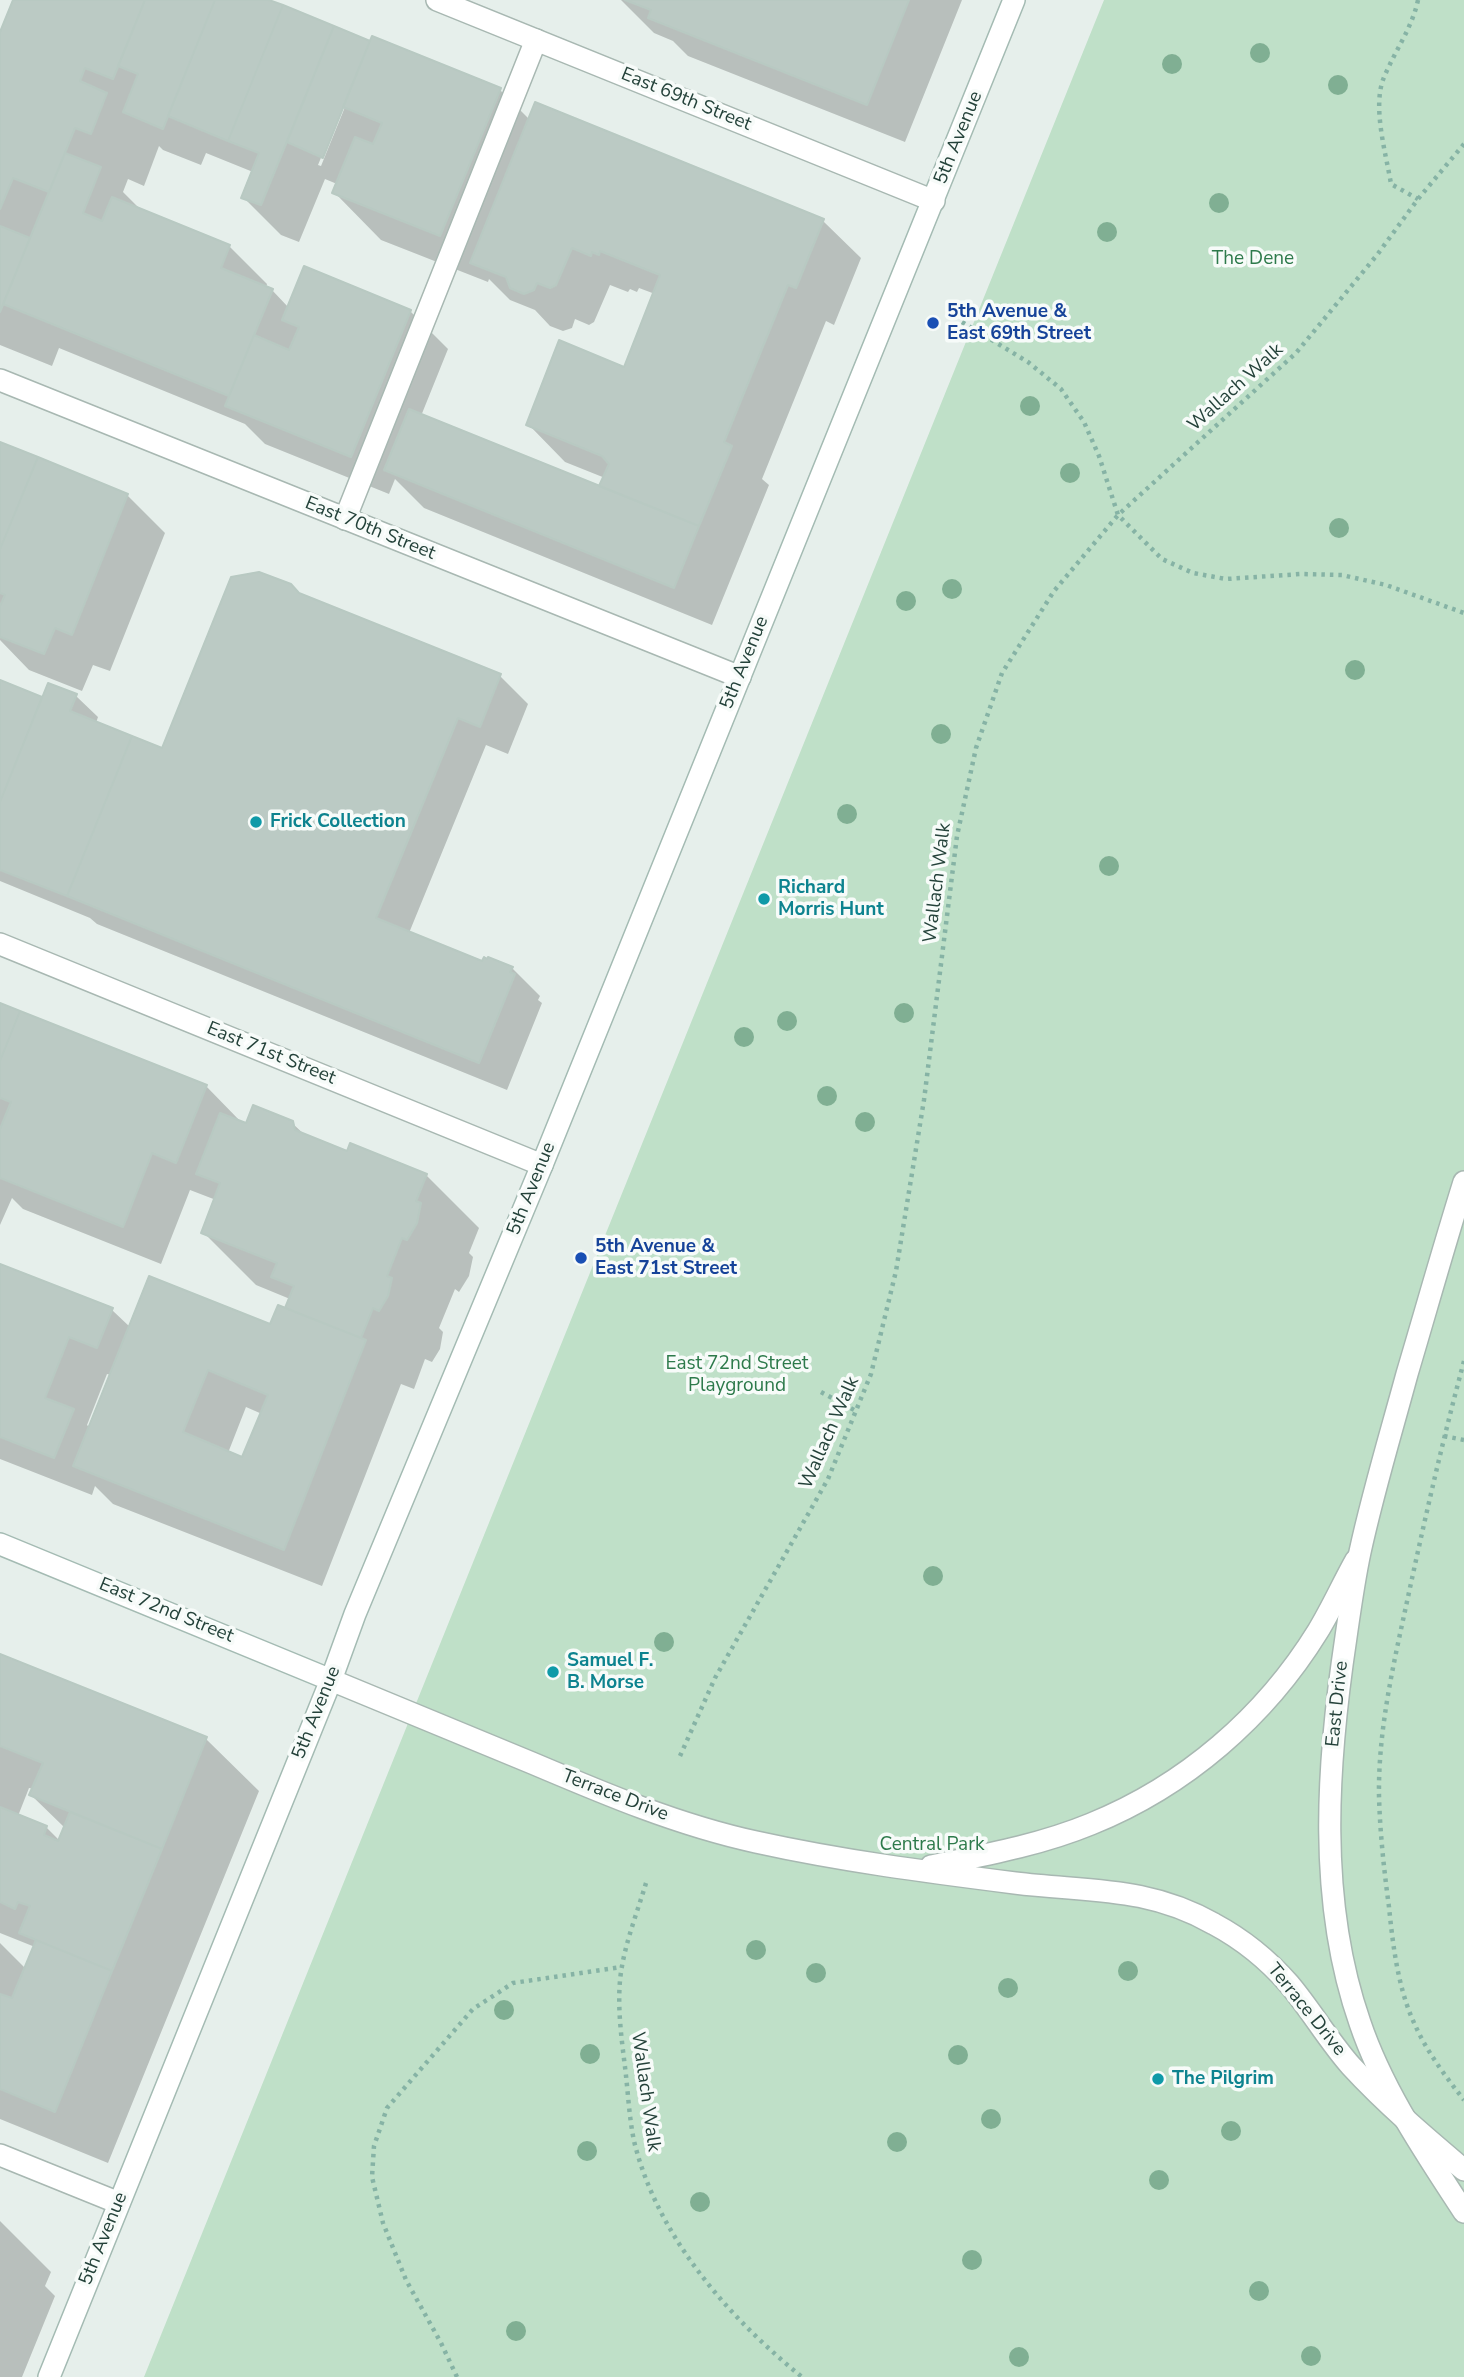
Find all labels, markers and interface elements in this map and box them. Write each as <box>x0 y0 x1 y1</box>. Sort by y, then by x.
street label: East 69th Street <box>618 63 754 137</box>
street label: 5th Avenue <box>930 88 988 188</box>
park label: The Dene <box>1212 248 1294 270</box>
place label: 5th Avenue & East 69th Street <box>947 301 1091 345</box>
marker: 5th Avenue & East 69th Street <box>925 315 941 331</box>
street label: Wallach Walk <box>1184 339 1288 437</box>
street label: East 70th Street <box>302 492 438 566</box>
street label: 5th Avenue <box>716 613 774 713</box>
place label: Frick Collection <box>270 811 406 833</box>
marker: Frick Collection <box>248 814 264 830</box>
street label: Wallach Walk <box>919 822 957 944</box>
place label: Richard Morris Hunt <box>778 877 884 921</box>
marker: Richard Morris Hunt <box>756 891 772 907</box>
street label: East 71st Street <box>203 1018 339 1090</box>
street label: 5th Avenue <box>503 1139 561 1239</box>
place label: 5th Avenue & East 71st Street <box>595 1236 737 1280</box>
marker: 5th Avenue & East 71st Street <box>573 1250 589 1266</box>
park label: East 72nd Street Playground <box>666 1353 808 1397</box>
street label: Wallach Walk <box>795 1373 865 1493</box>
street label: East 72nd Street <box>95 1574 237 1648</box>
place label: Samuel F. B. Morse <box>567 1650 653 1694</box>
street label: East Drive <box>1322 1660 1354 1748</box>
street label: 5th Avenue <box>288 1663 346 1763</box>
marker: Samuel F. B. Morse <box>545 1664 561 1680</box>
street label: Terrace Drive <box>558 1765 672 1827</box>
park label: Central Park <box>880 1834 984 1856</box>
street label: Terrace Drive <box>1262 1959 1350 2061</box>
street label: Wallach Walk <box>625 2031 665 2153</box>
place label: The Pilgrim <box>1172 2068 1274 2090</box>
marker: The Pilgrim <box>1150 2071 1166 2087</box>
street label: 5th Avenue <box>75 2189 133 2289</box>

